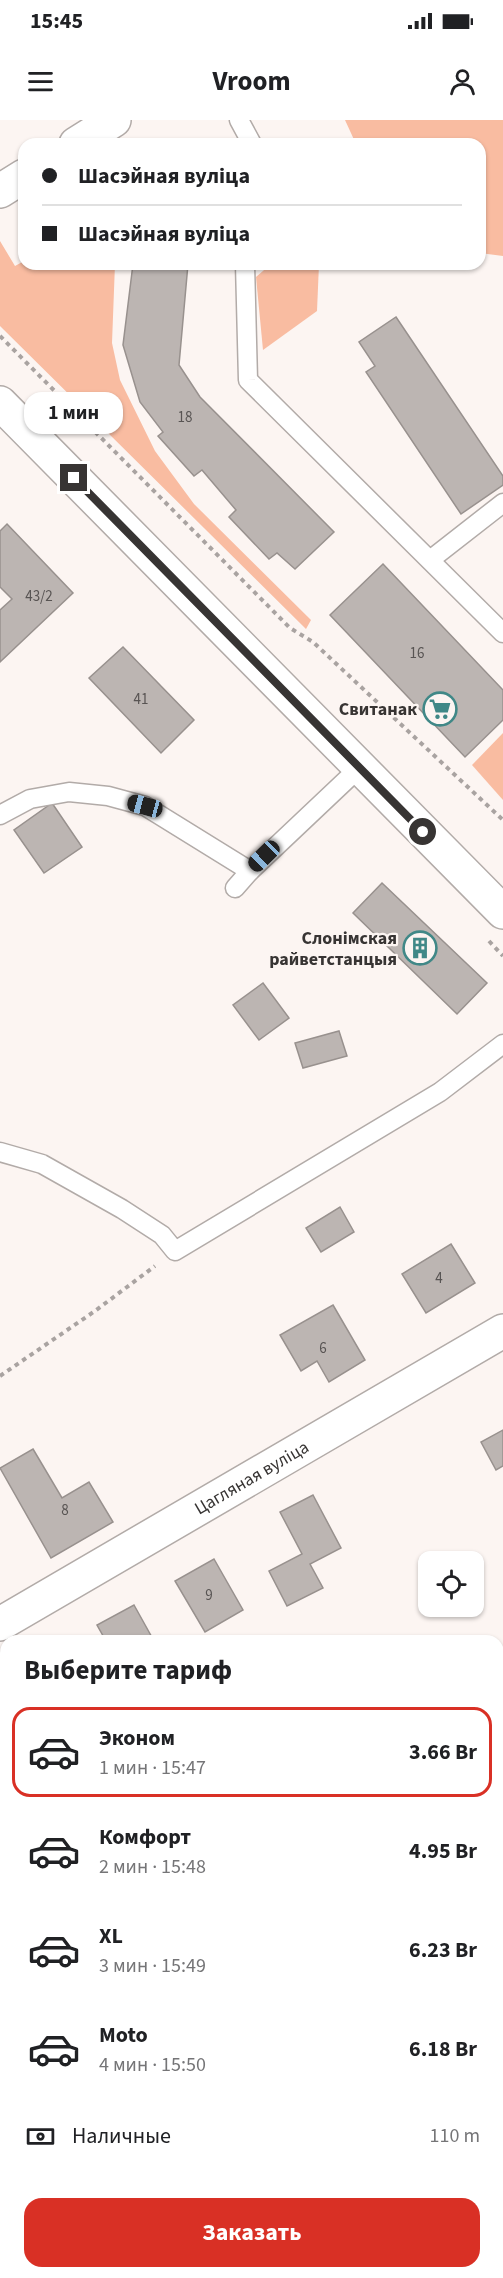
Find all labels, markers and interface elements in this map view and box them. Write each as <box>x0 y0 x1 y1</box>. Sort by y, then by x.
text: 15:45 <box>30 5 83 37</box>
text: Vroom <box>212 62 291 101</box>
icon: menu <box>24 65 57 98</box>
icon: person <box>446 65 479 98</box>
text: Шасэйная вуліца <box>78 160 250 192</box>
text: Шасэйная вуліца <box>78 218 250 250</box>
callout: 1 мин <box>25 391 124 433</box>
text: 1 мин <box>48 399 99 427</box>
house number: 18 <box>178 407 192 428</box>
route end <box>60 464 87 491</box>
house number: 43/2 <box>25 586 53 607</box>
house number: 16 <box>410 643 424 664</box>
house number: 41 <box>134 689 148 710</box>
supermarket icon: Свитанак <box>422 691 458 727</box>
place label: Свитанак <box>339 697 417 722</box>
car <box>125 793 165 819</box>
route start <box>409 818 436 845</box>
car <box>245 837 283 875</box>
place label: Слонімская райветстанцыя <box>269 926 397 972</box>
building icon: Слонімская райветстанцыя <box>402 930 438 966</box>
house number: 4 <box>435 1268 443 1289</box>
house number: 6 <box>319 1338 327 1359</box>
street label: Цагляная вуліца <box>190 1434 313 1521</box>
house number: 8 <box>61 1500 69 1521</box>
map controls <box>418 1551 484 1617</box>
button: locate <box>418 1551 484 1617</box>
house number: 9 <box>205 1585 213 1606</box>
text: Выберите тариф <box>24 1651 232 1690</box>
text: Эконом <box>99 1722 175 1754</box>
icon: car <box>27 1725 81 1779</box>
text: 3.66 Br <box>409 1736 477 1768</box>
text: 1 мин · 15:47 <box>99 1754 206 1782</box>
text: Комфорт <box>99 1821 191 1853</box>
icon: car <box>27 1824 81 1878</box>
text: 4.95 Br <box>409 1835 477 1867</box>
text: 2 мин · 15:48 <box>99 1853 206 1881</box>
text: XL <box>99 1920 123 1952</box>
icon: car <box>27 1923 81 1977</box>
text: 6.23 Br <box>409 1934 477 1966</box>
text: 3 мин · 15:49 <box>99 1952 206 1980</box>
text: Moto <box>99 2019 148 2051</box>
icon: car <box>27 2022 81 2076</box>
text: 6.18 Br <box>409 2033 477 2065</box>
text: 4 мин · 15:50 <box>99 2051 206 2079</box>
icon: cash <box>24 2120 57 2153</box>
text: Наличные <box>72 2120 171 2152</box>
text: 110 m <box>430 2122 480 2150</box>
button: Заказать <box>24 2198 480 2267</box>

